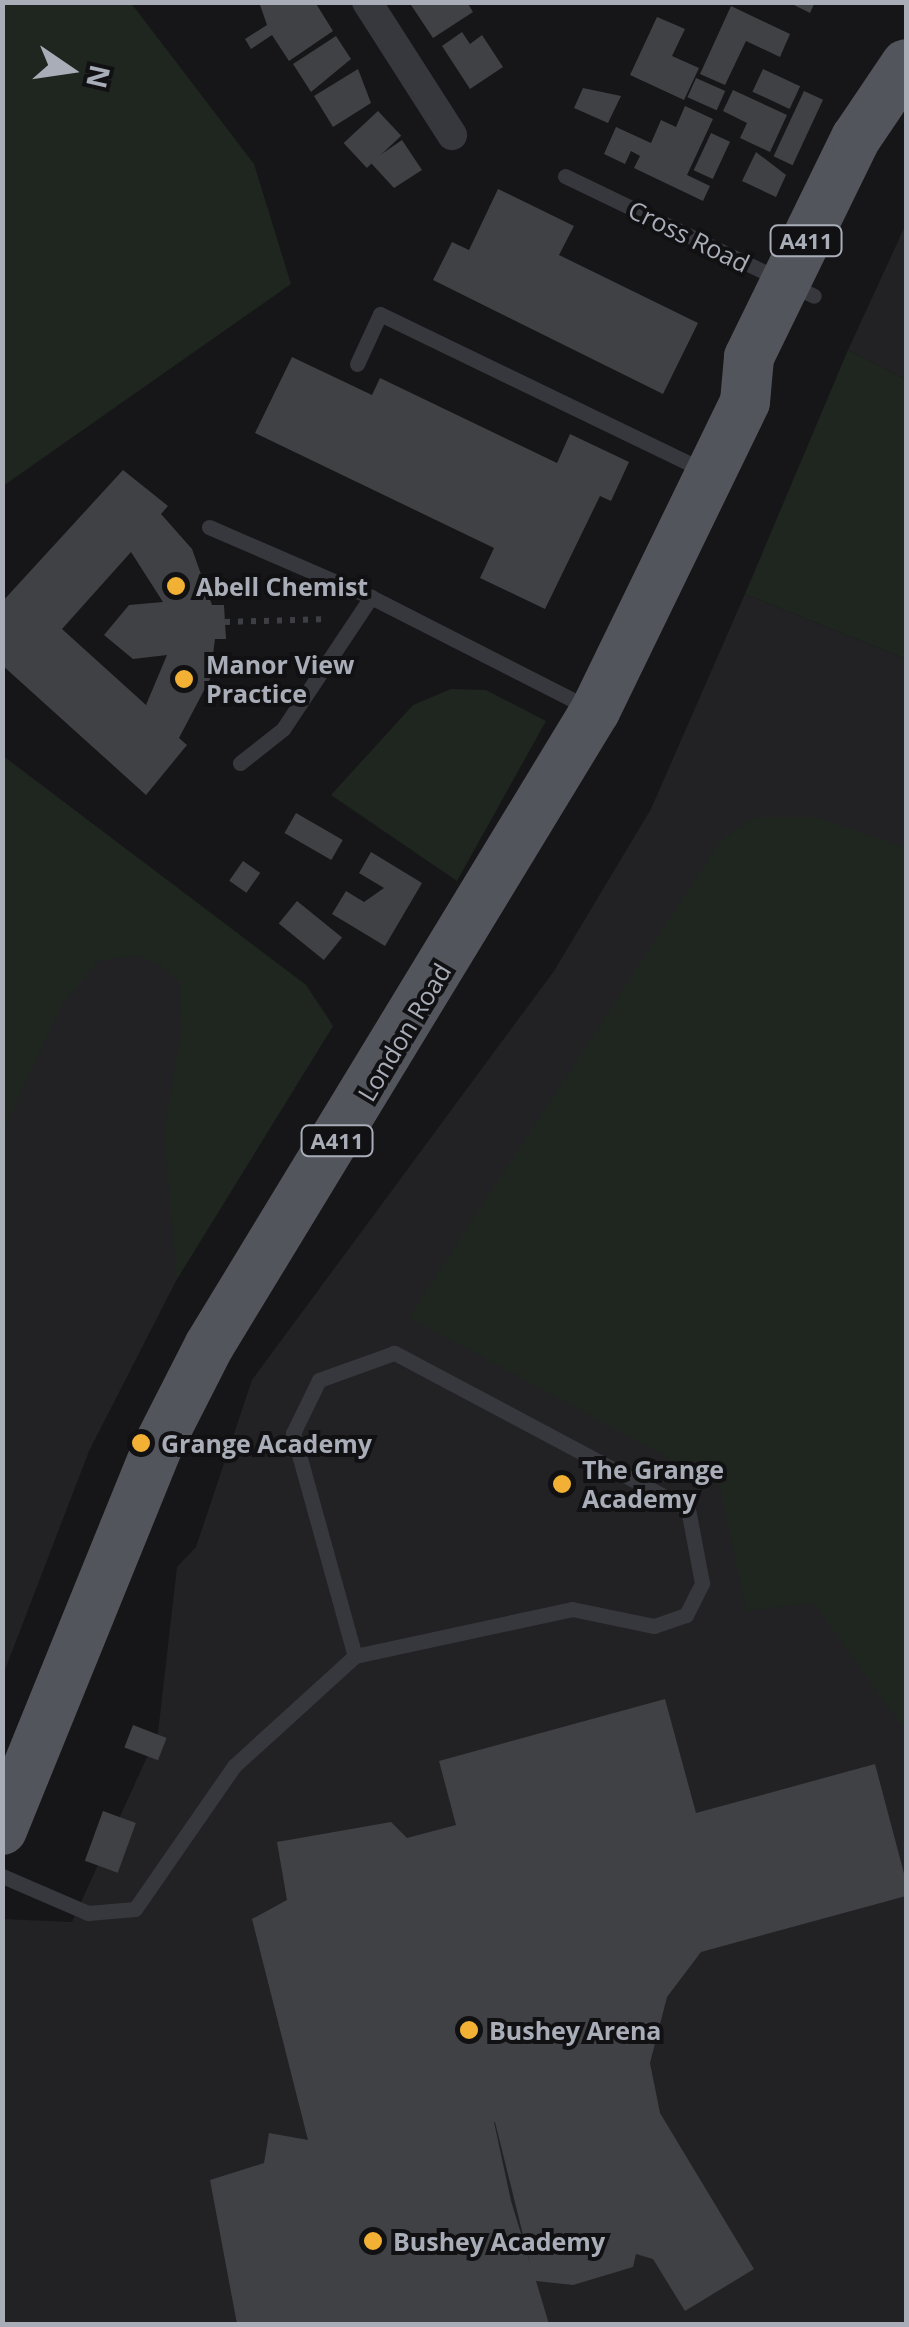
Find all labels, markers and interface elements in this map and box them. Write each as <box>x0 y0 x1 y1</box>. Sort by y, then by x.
north arrow <box>20 20 120 120</box>
text: N <box>78 61 120 92</box>
street label: Cross Road <box>624 194 754 278</box>
road number: A411 <box>768 224 844 258</box>
place label: Abell Chemist <box>196 571 368 601</box>
marker: Abell Chemist <box>165 575 187 597</box>
place label: Manor View Practice <box>206 650 354 709</box>
marker: Manor View Practice <box>171 666 197 692</box>
street label: London Road <box>351 958 457 1106</box>
road number: A411 <box>300 1124 374 1158</box>
place label: Grange Academy <box>161 1428 372 1458</box>
marker: Grange Academy <box>130 1432 152 1454</box>
place label: The Grange Academy <box>582 1455 724 1514</box>
marker: The Grange Academy <box>551 1473 573 1495</box>
place label: Bushey Arena <box>489 2015 661 2045</box>
marker: Bushey Arena <box>458 2019 480 2041</box>
place label: Bushey Academy <box>393 2226 605 2256</box>
marker: Bushey Academy <box>362 2230 384 2252</box>

